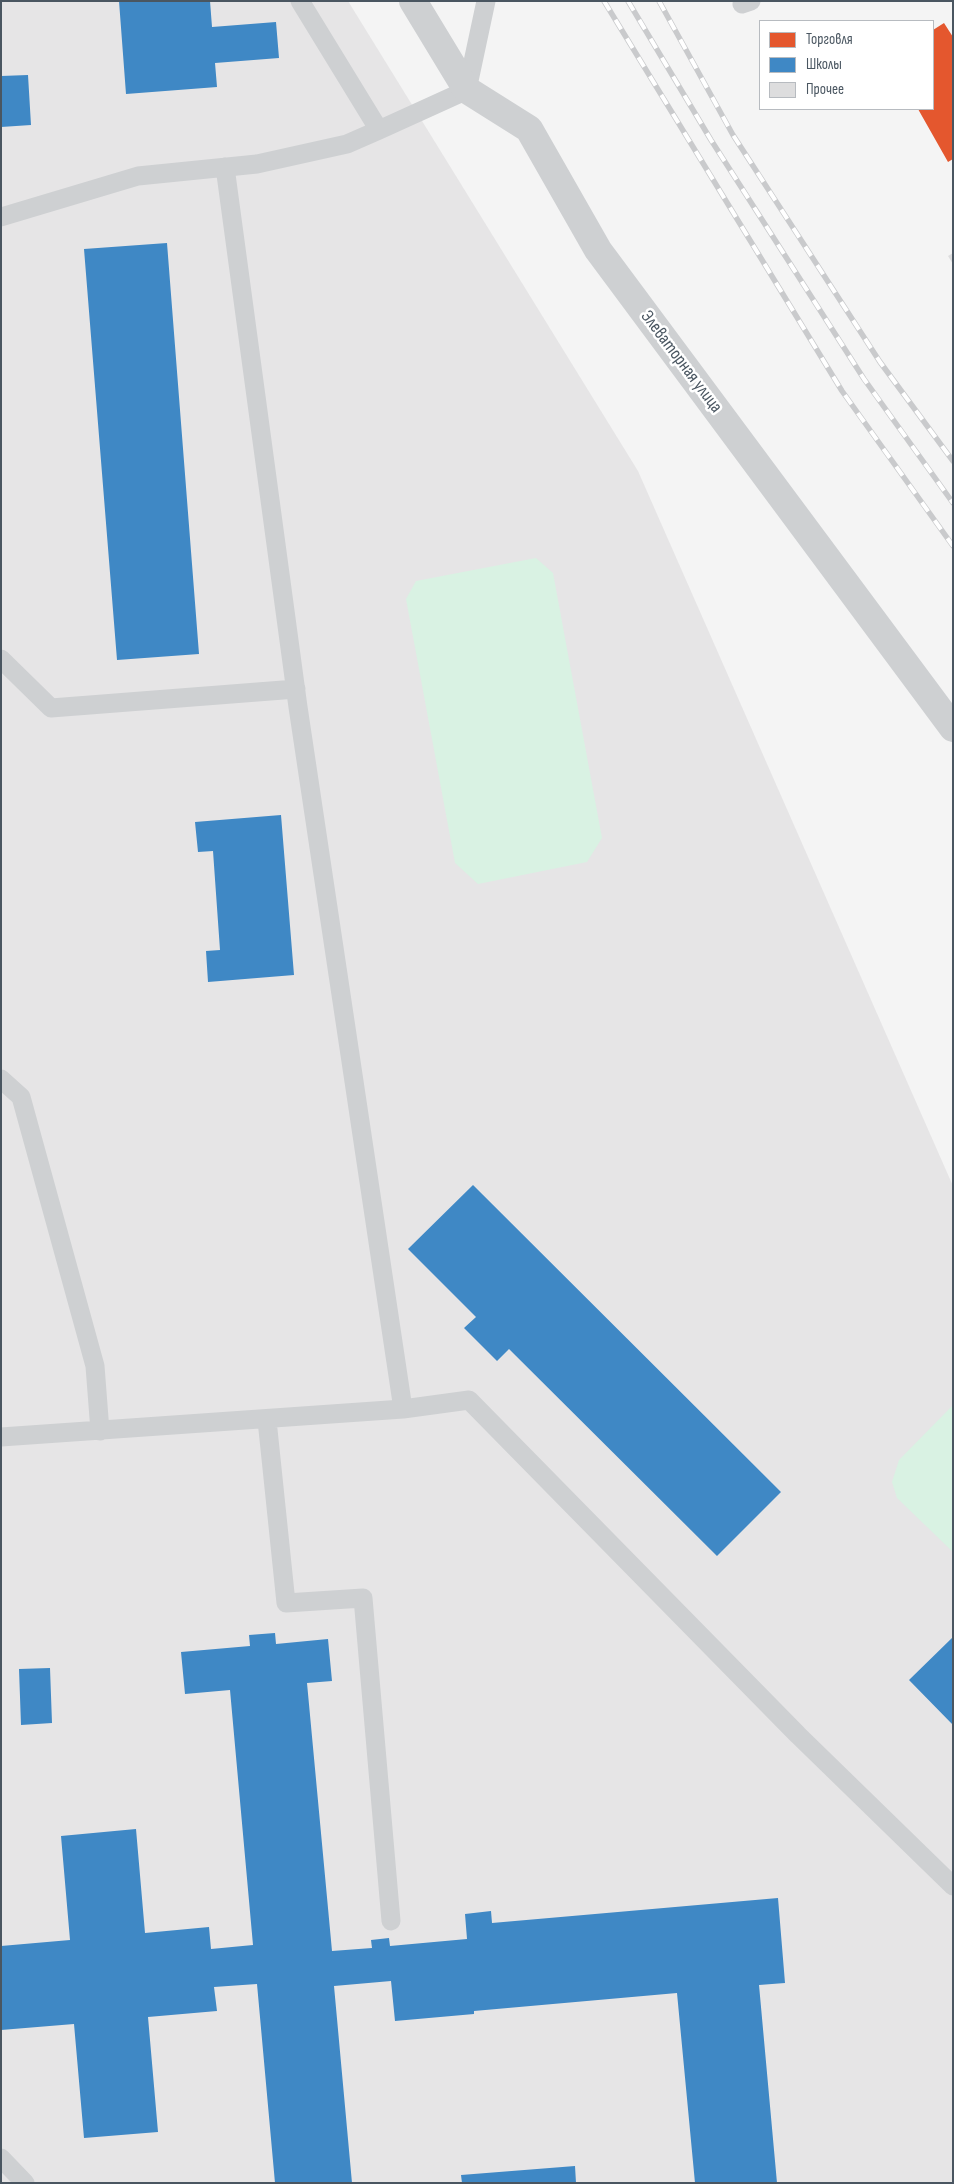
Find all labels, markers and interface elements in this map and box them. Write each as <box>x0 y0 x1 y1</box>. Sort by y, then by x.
legend <box>759 20 934 110</box>
text: Торговля <box>806 30 853 49</box>
text: Школы <box>806 55 842 74</box>
text: Прочее <box>806 80 844 99</box>
street label: Элеваторная улица <box>636 307 726 417</box>

